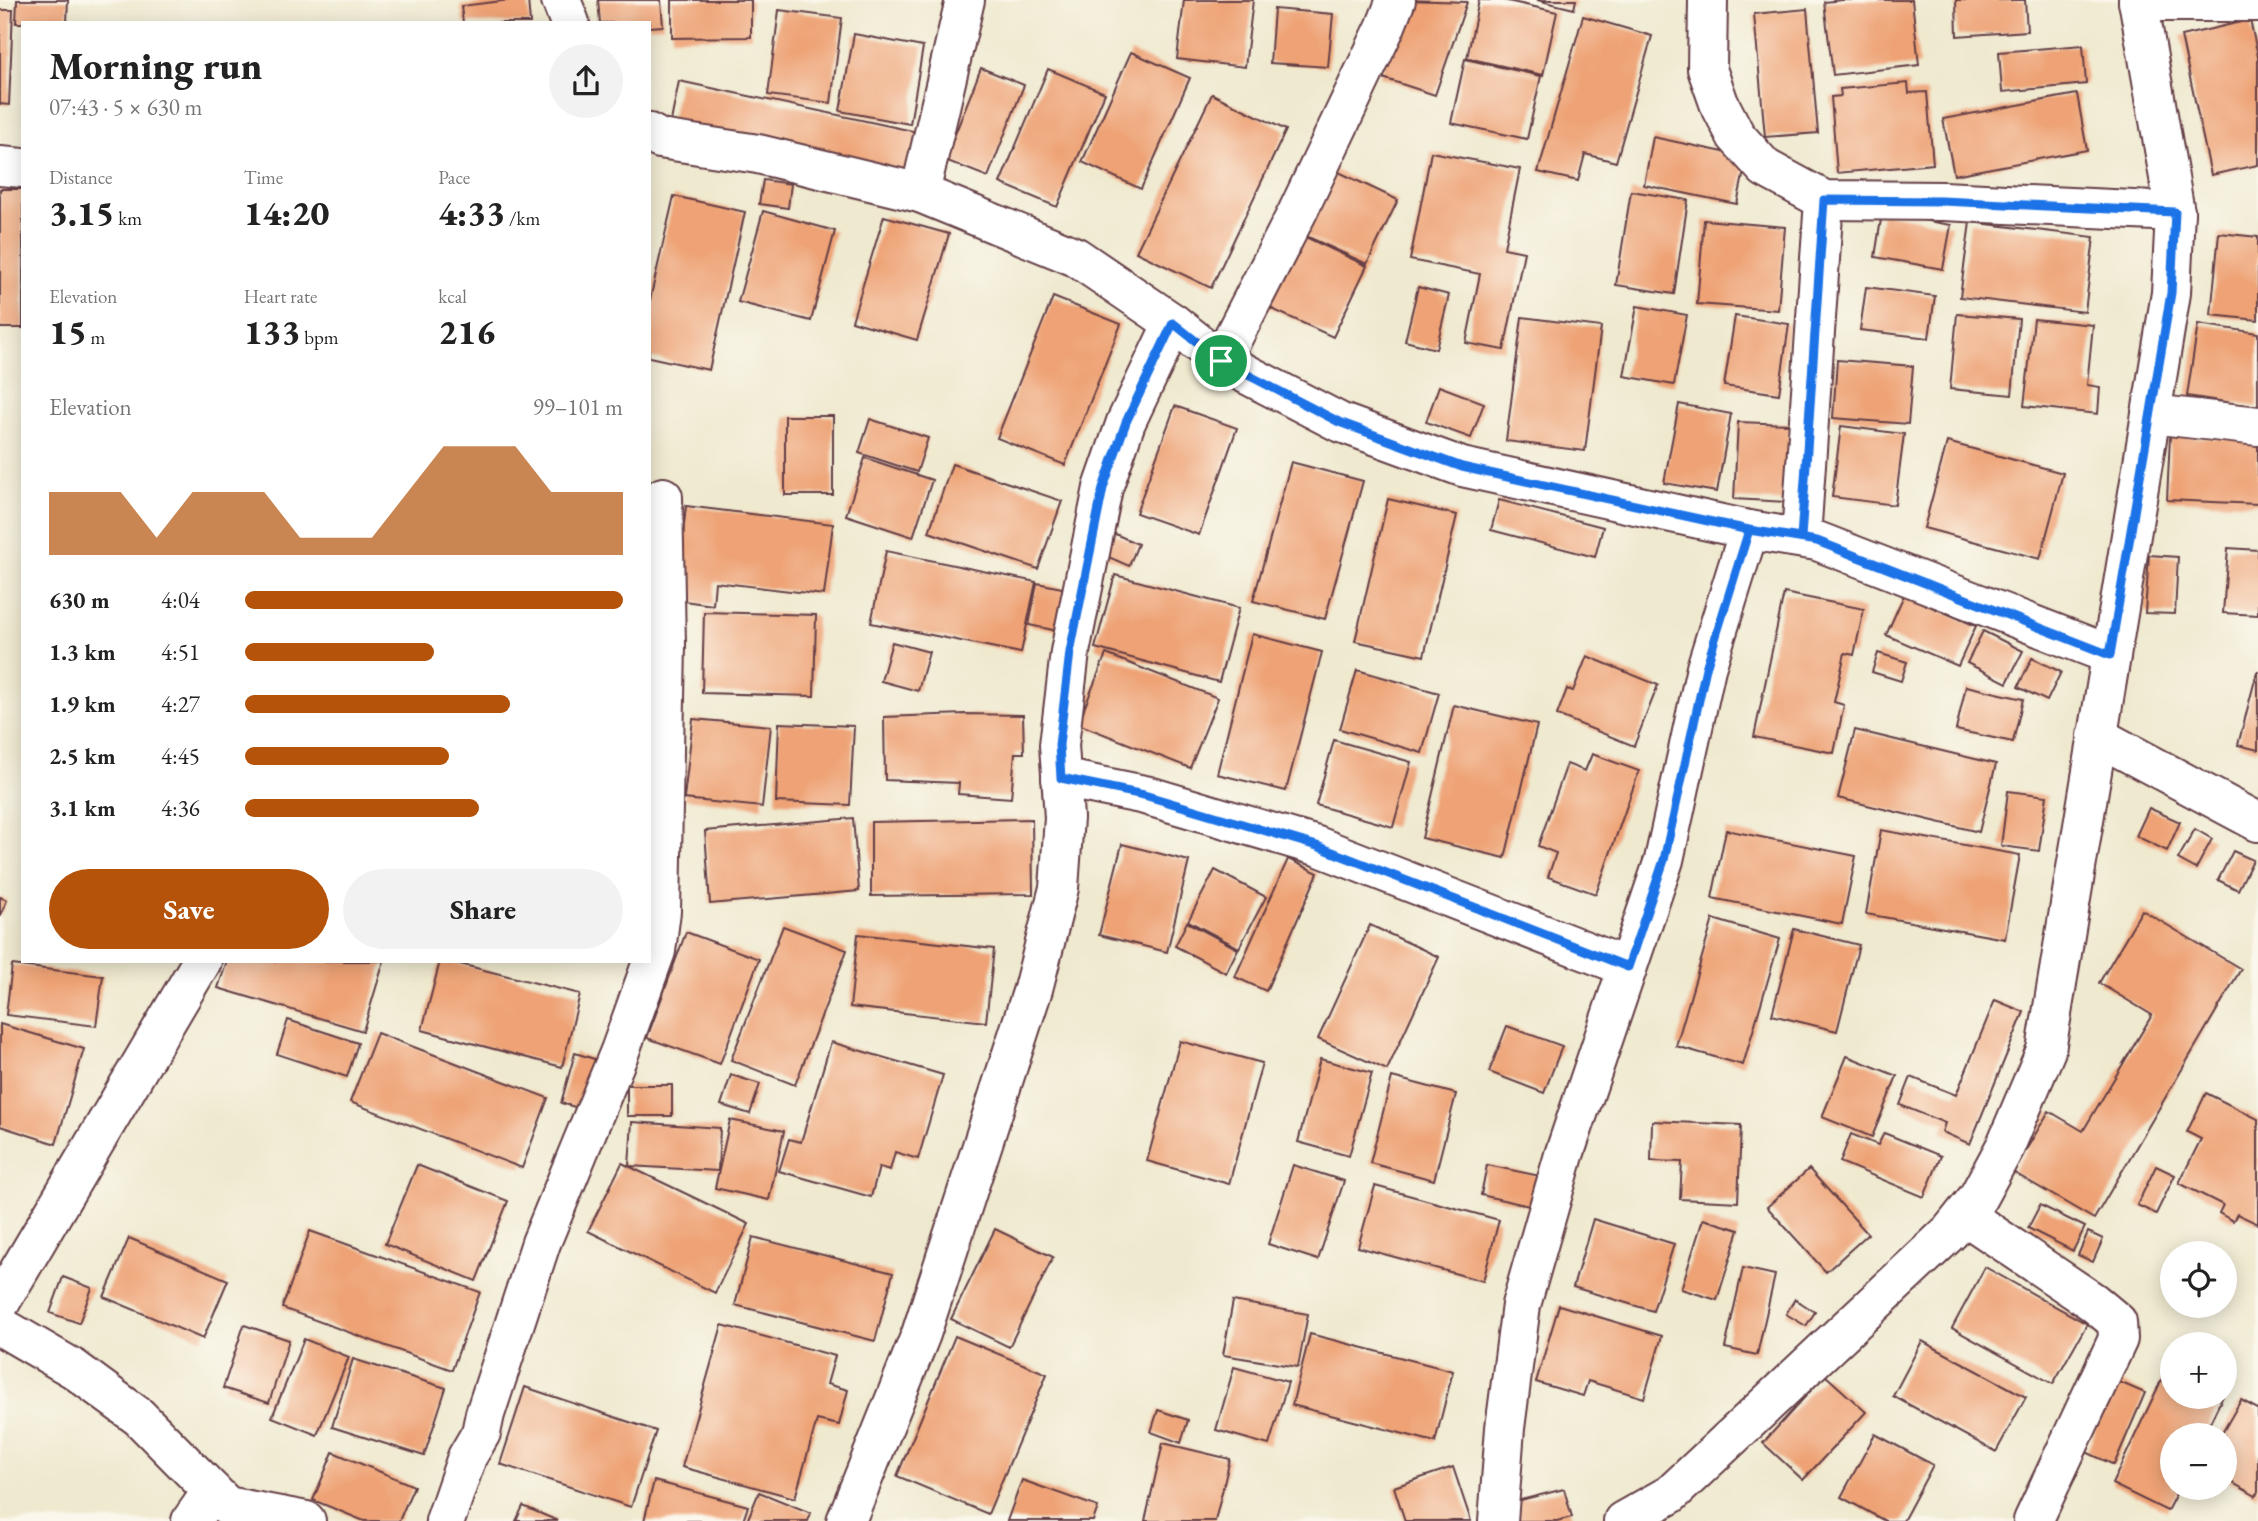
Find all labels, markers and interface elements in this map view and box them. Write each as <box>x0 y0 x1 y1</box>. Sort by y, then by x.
text: Morning run <box>49 41 262 90</box>
button: share <box>549 44 623 118</box>
text: 07:43 · 5 × 630 m <box>49 92 202 122</box>
text: Distance <box>49 165 112 190</box>
text: Time <box>244 165 283 190</box>
text: Pace <box>438 165 470 190</box>
text: 3.15 <box>49 190 115 235</box>
text: 14:20 <box>244 190 329 235</box>
text: 4:33 <box>438 190 505 235</box>
text: km <box>115 206 142 231</box>
text: /km <box>505 206 540 231</box>
text: Elevation <box>49 284 117 309</box>
text: Heart rate <box>244 284 317 309</box>
text: kcal <box>438 284 467 309</box>
text: 15 <box>49 309 87 354</box>
text: 133 <box>244 309 300 354</box>
text: 216 <box>438 309 495 354</box>
text: m <box>87 325 105 350</box>
text: bpm <box>300 325 339 350</box>
pin <box>1191 331 1251 391</box>
icon: arrive <box>1202 342 1240 380</box>
text: Elevation <box>49 392 132 422</box>
text: 99–101 m <box>533 392 623 422</box>
text: 630 m <box>49 585 110 615</box>
text: 4:04 <box>161 585 200 615</box>
text: 1.3 km <box>49 637 116 667</box>
text: 4:51 <box>161 637 200 667</box>
text: 1.9 km <box>49 689 116 719</box>
text: 4:27 <box>161 689 200 719</box>
text: 2.5 km <box>49 741 116 771</box>
text: 4:45 <box>161 741 200 771</box>
text: 3.1 km <box>49 793 116 823</box>
text: 4:36 <box>161 793 200 823</box>
button: Save <box>49 869 329 949</box>
button: Share <box>343 869 623 949</box>
map controls <box>2160 1241 2237 1500</box>
button: locate <box>2160 1241 2237 1318</box>
button: + <box>2160 1332 2237 1409</box>
button: − <box>2160 1423 2237 1500</box>

